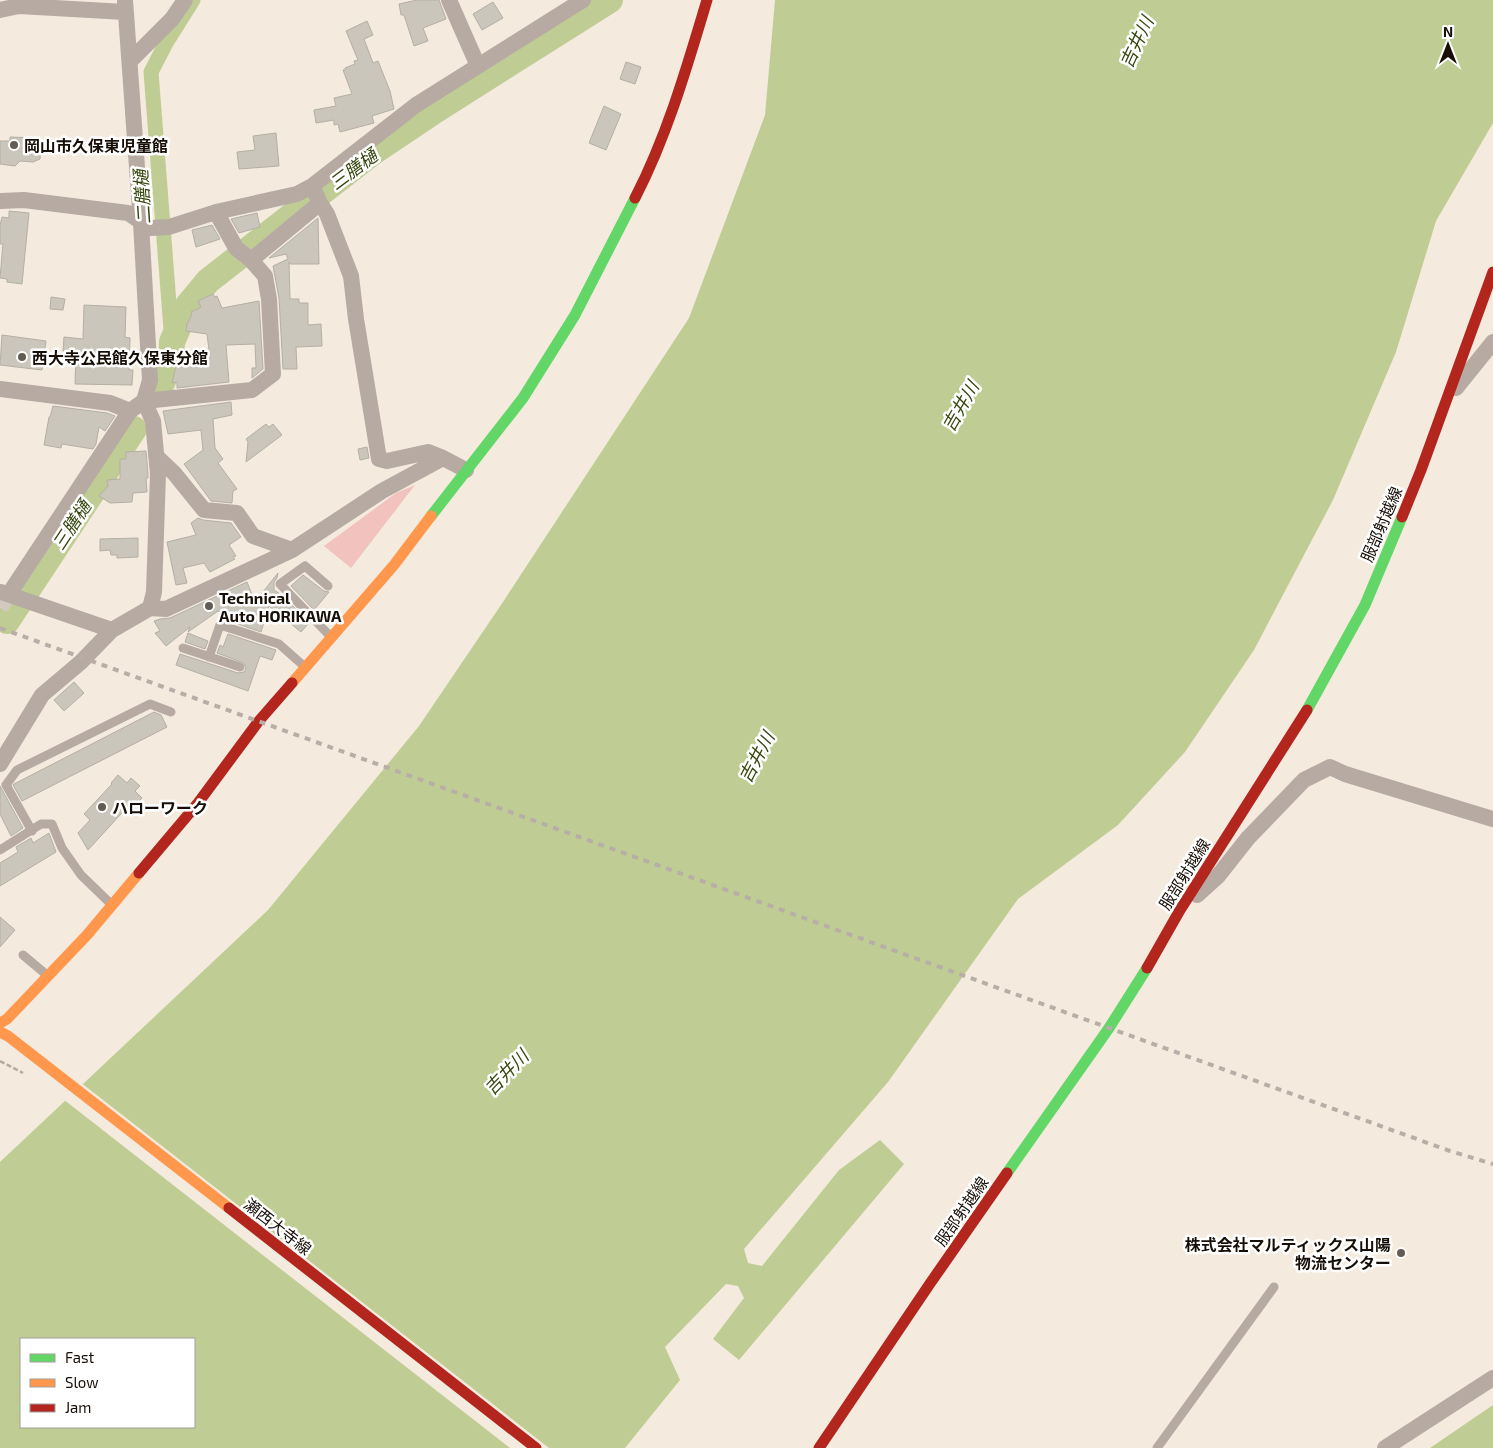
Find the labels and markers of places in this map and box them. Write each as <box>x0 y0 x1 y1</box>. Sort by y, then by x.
place label: 岡山市久保東児童館 <box>24 136 168 155</box>
marker: 岡山市久保東児童館 <box>8 139 20 151</box>
place label: 西大寺公民館久保東分館 <box>32 348 208 367</box>
marker: 西大寺公民館久保東分館 <box>16 351 28 363</box>
place label: Technical Auto HORIKAWA <box>219 588 342 625</box>
marker: Technical Auto HORIKAWA <box>203 600 215 612</box>
place label: ハローワーク <box>112 798 208 817</box>
marker: ハローワーク <box>96 801 108 813</box>
place label: 株式会社マルティックス山陽 物流センター <box>1184 1235 1391 1272</box>
marker: 株式会社マルティックス山陽 物流センター <box>1395 1247 1407 1259</box>

